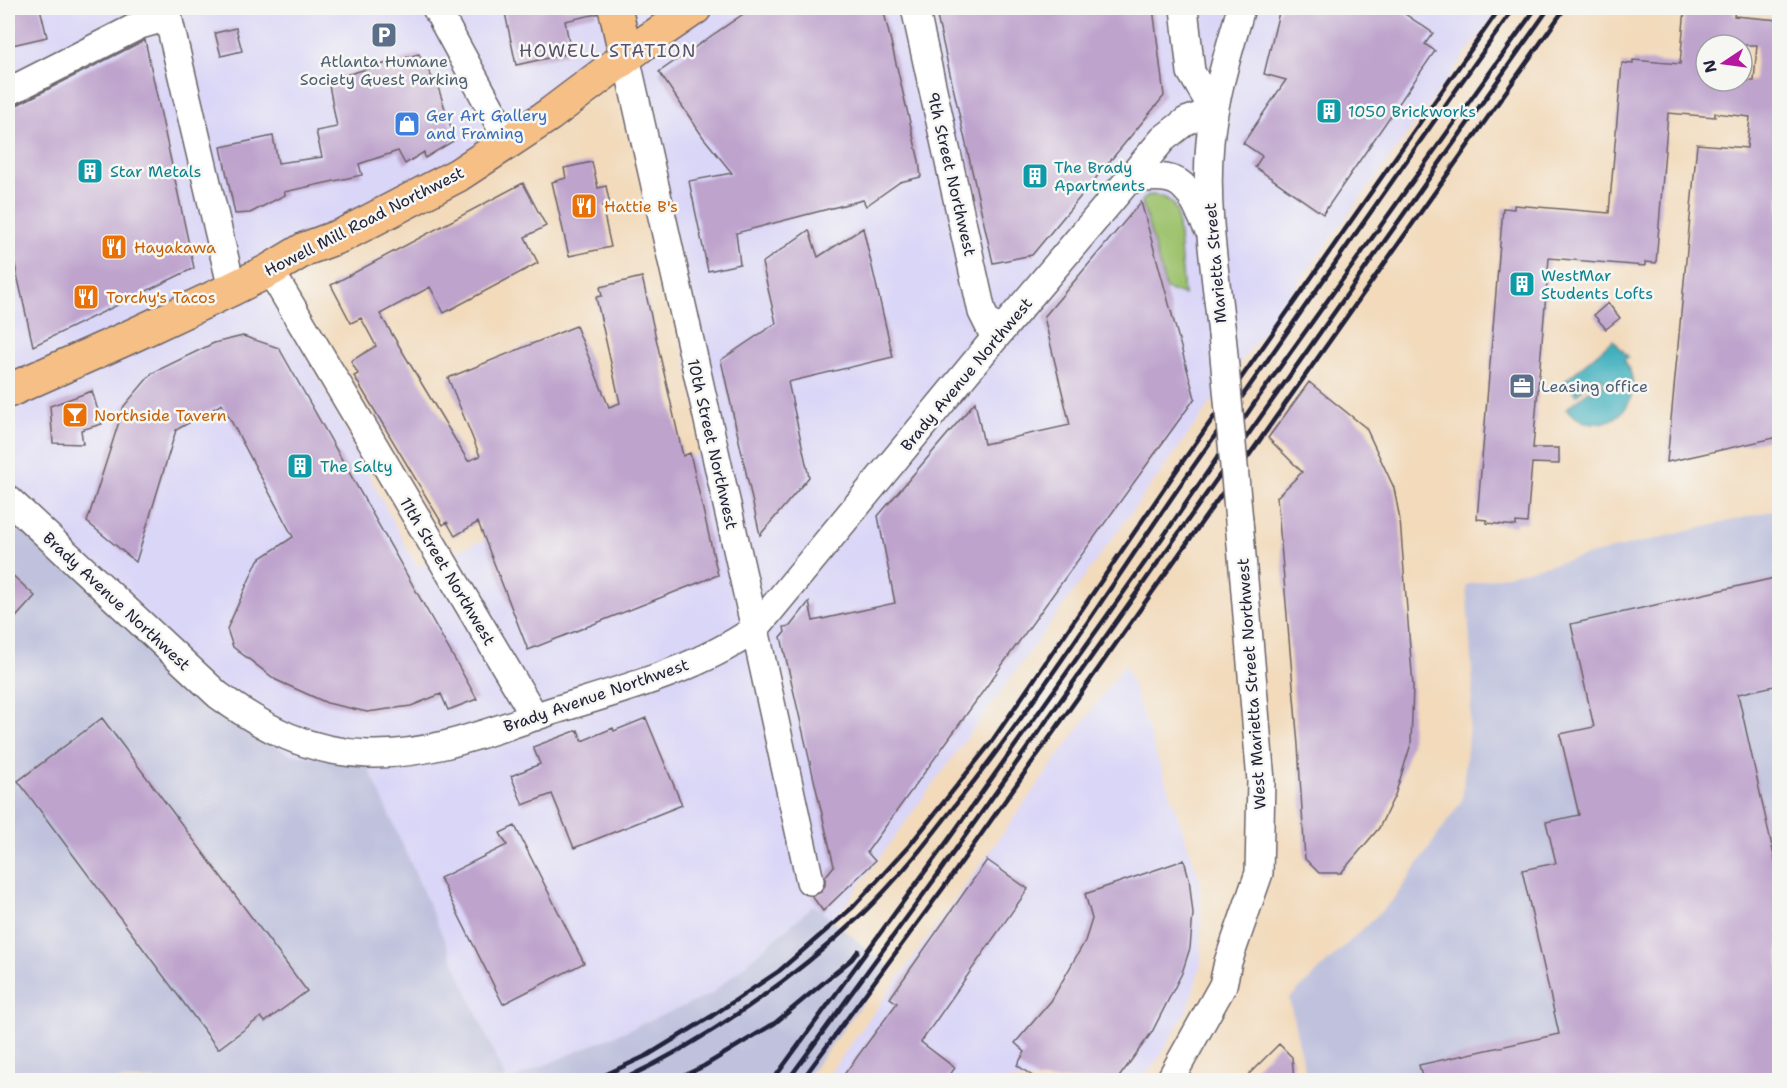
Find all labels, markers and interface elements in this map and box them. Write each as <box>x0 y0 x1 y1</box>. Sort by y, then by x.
parking icon: Atlanta Humane Society Guest Parking <box>369 20 399 50</box>
north arrow <box>1694 33 1754 93</box>
district label: HOWELL STATION <box>519 39 697 63</box>
place label: Atlanta Humane Society Guest Parking <box>300 51 468 90</box>
text: N <box>1698 58 1722 75</box>
street label: 9th Street Northwest <box>922 90 981 258</box>
building icon: 1050 Brickworks <box>1314 96 1344 126</box>
place label: 1050 Brickworks <box>1348 101 1476 122</box>
place label: Ger Art Gallery and Framing <box>426 105 547 144</box>
shop icon: Ger Art Gallery and Framing <box>392 109 422 139</box>
building icon: Star Metals <box>75 156 105 186</box>
place label: The Brady Apartments <box>1054 157 1145 196</box>
place label: Star Metals <box>110 161 202 182</box>
building icon: The Brady Apartments <box>1020 161 1050 191</box>
street label: Howell Mill Road Northwest <box>261 162 468 281</box>
restaurant icon: Hattie B's <box>569 191 599 221</box>
place label: Hattie B's <box>604 196 678 217</box>
street label: Marietta Street <box>1200 202 1231 324</box>
restaurant icon: Hayakawa <box>99 232 129 262</box>
place label: Hayakawa <box>134 237 216 258</box>
place label: WestMar Students Lofts <box>1541 265 1653 304</box>
building icon: WestMar Students Lofts <box>1507 269 1537 299</box>
restaurant icon: Torchy's Tacos <box>71 282 101 312</box>
place label: Torchy's Tacos <box>106 287 216 308</box>
street label: Brady Avenue Northwest <box>896 293 1037 455</box>
street label: 10th Street Northwest <box>683 357 742 531</box>
office icon: Leasing office <box>1507 371 1537 401</box>
place label: Leasing office <box>1541 376 1648 397</box>
bar icon: Northside Tavern <box>60 400 90 430</box>
place label: Northside Tavern <box>94 405 227 426</box>
building icon: The Salty <box>285 451 315 481</box>
place label: The Salty <box>320 456 393 477</box>
street label: 11th Street Northwest <box>395 493 500 649</box>
street label: Brady Avenue Northwest <box>38 527 195 675</box>
street label: West Marietta Street Northwest <box>1232 557 1271 810</box>
street label: Brady Avenue Northwest <box>501 654 691 737</box>

